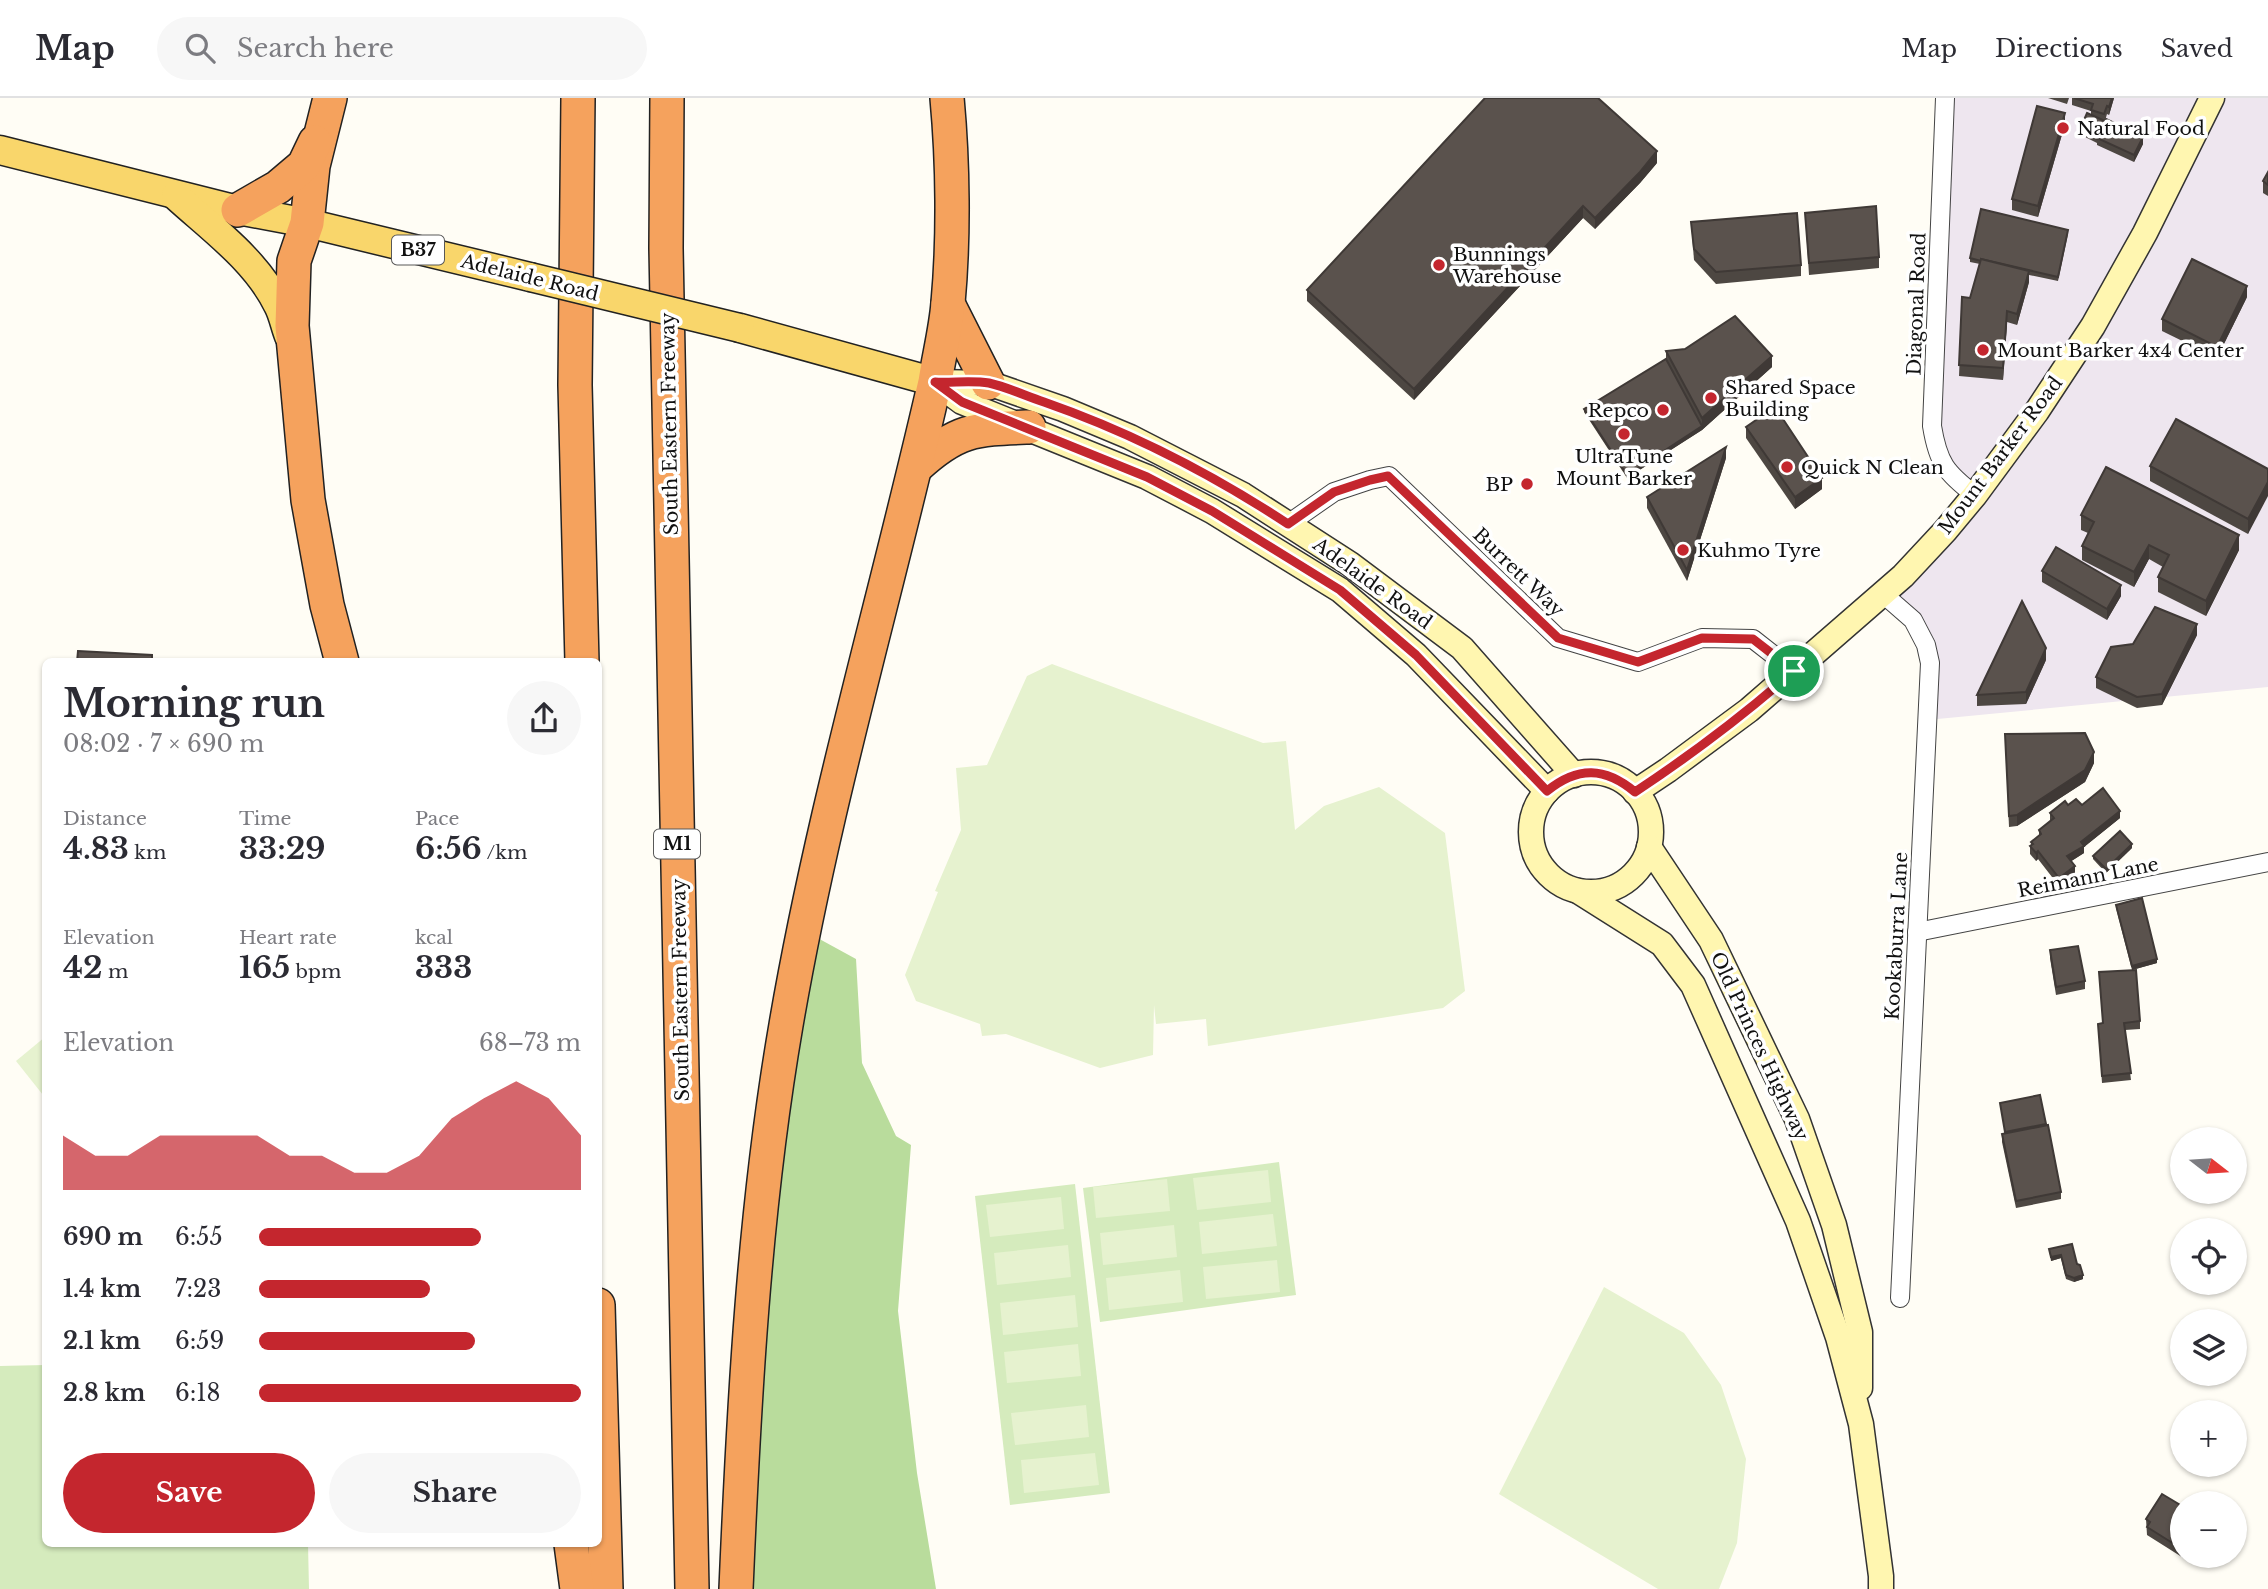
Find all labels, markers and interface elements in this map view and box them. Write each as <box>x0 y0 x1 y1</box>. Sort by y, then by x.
search box <box>157 17 647 80</box>
text: Map <box>35 28 115 69</box>
icon: search <box>181 29 219 67</box>
text: Search here <box>237 32 394 64</box>
text: Map <box>1901 34 1957 63</box>
text: Directions <box>1995 34 2123 63</box>
text: Saved <box>2161 34 2233 63</box>
place label: Natural Food <box>2077 117 2205 140</box>
marker: Natural Food <box>2055 120 2071 136</box>
street label: Diagonal Road <box>1903 232 1930 376</box>
road number: B37 <box>392 236 444 265</box>
place label: Bunnings Warehouse <box>1452 243 1562 288</box>
street label: Adelaide Road <box>458 249 601 306</box>
marker: Bunnings Warehouse <box>1431 257 1447 273</box>
street label: South Eastern Freeway <box>656 312 683 536</box>
place label: Mount Barker 4x4 Center <box>1997 339 2244 362</box>
marker: Mount Barker 4x4 Center <box>1975 342 1991 358</box>
street label: Mount Barker Road <box>1934 372 2067 539</box>
place label: Shared Space Building <box>1725 376 1856 421</box>
marker: Shared Space Building <box>1703 390 1719 406</box>
place label: Repco <box>1588 399 1649 422</box>
marker: Repco <box>1655 402 1671 418</box>
marker: UltraTune Mount Barker <box>1616 426 1632 442</box>
place label: UltraTune Mount Barker <box>1556 445 1692 490</box>
place label: Quick N Clean <box>1801 456 1944 479</box>
marker: Quick N Clean <box>1779 459 1795 475</box>
place label: BP <box>1485 473 1513 496</box>
marker: BP <box>1519 476 1535 492</box>
street label: Burrett Way <box>1468 523 1569 622</box>
street label: Adelaide Road <box>1308 532 1437 634</box>
place label: Kuhmo Tyre <box>1697 539 1821 562</box>
marker: Kuhmo Tyre <box>1675 542 1691 558</box>
pin <box>1764 641 1824 701</box>
icon: arrive <box>1775 652 1813 690</box>
text: Morning run <box>63 680 325 727</box>
button: share <box>507 681 581 755</box>
text: 08:02 · 7 × 690 m <box>63 730 264 758</box>
text: Distance <box>63 807 147 830</box>
text: Time <box>239 807 291 830</box>
text: Pace <box>415 807 459 830</box>
text: 4.83 <box>63 830 129 867</box>
text: 33:29 <box>239 830 326 867</box>
text: 6:56 <box>415 830 482 867</box>
road number: M1 <box>654 830 700 858</box>
text: km <box>129 841 166 864</box>
text: /km <box>482 841 527 864</box>
street label: Kookaburra Lane <box>1881 851 1912 1021</box>
street label: Reimann Lane <box>2016 853 2161 902</box>
street label: South Eastern Freeway <box>667 878 694 1102</box>
text: Elevation <box>63 926 155 949</box>
text: Heart rate <box>239 926 337 949</box>
text: kcal <box>415 926 453 949</box>
street label: Old Princes Highway <box>1706 948 1813 1144</box>
text: 42 <box>63 949 102 986</box>
text: 165 <box>239 949 290 986</box>
text: 333 <box>415 949 472 986</box>
text: m <box>102 960 128 983</box>
text: bpm <box>290 960 341 983</box>
text: Elevation <box>63 1029 174 1057</box>
text: 68–73 m <box>479 1029 581 1057</box>
north arrow <box>2170 1127 2247 1204</box>
map controls <box>2170 1127 2247 1568</box>
button: locate <box>2170 1218 2247 1295</box>
text: 690 m <box>63 1223 143 1251</box>
text: 6:55 <box>175 1223 222 1251</box>
text: 1.4 km <box>63 1275 141 1303</box>
text: 7:23 <box>175 1275 221 1303</box>
button: layers <box>2170 1309 2247 1386</box>
text: 2.1 km <box>63 1327 141 1355</box>
text: 6:59 <box>175 1327 224 1355</box>
text: 2.8 km <box>63 1379 145 1407</box>
text: 6:18 <box>175 1379 221 1407</box>
button: + <box>2170 1400 2247 1477</box>
button: Save <box>63 1453 315 1533</box>
button: Share <box>329 1453 581 1533</box>
button: − <box>2170 1491 2247 1568</box>

